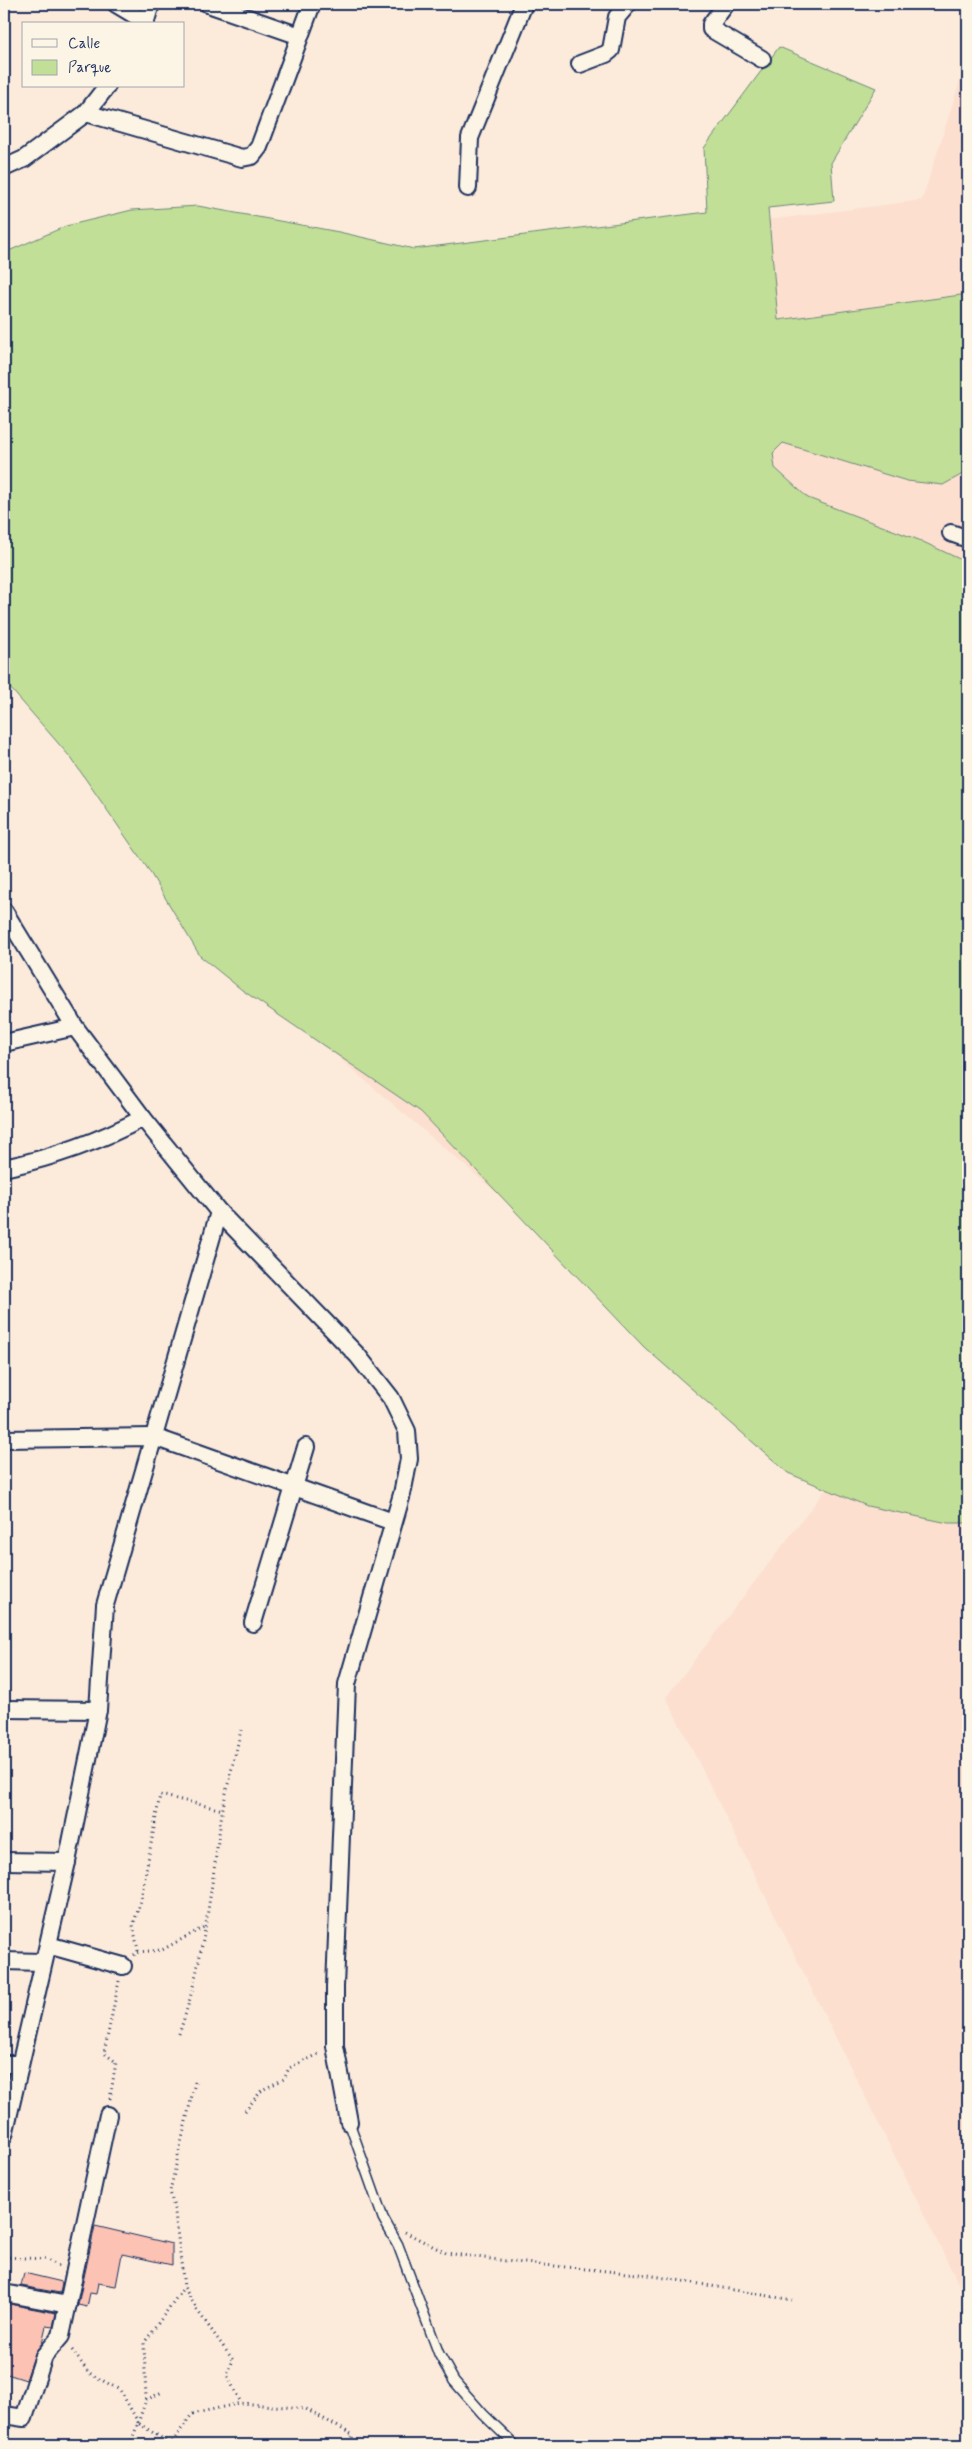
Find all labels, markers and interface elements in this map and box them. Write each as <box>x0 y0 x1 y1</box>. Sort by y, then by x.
legend <box>22 22 185 88</box>
text: Calle <box>68 34 100 54</box>
text: Parque <box>68 58 111 78</box>

